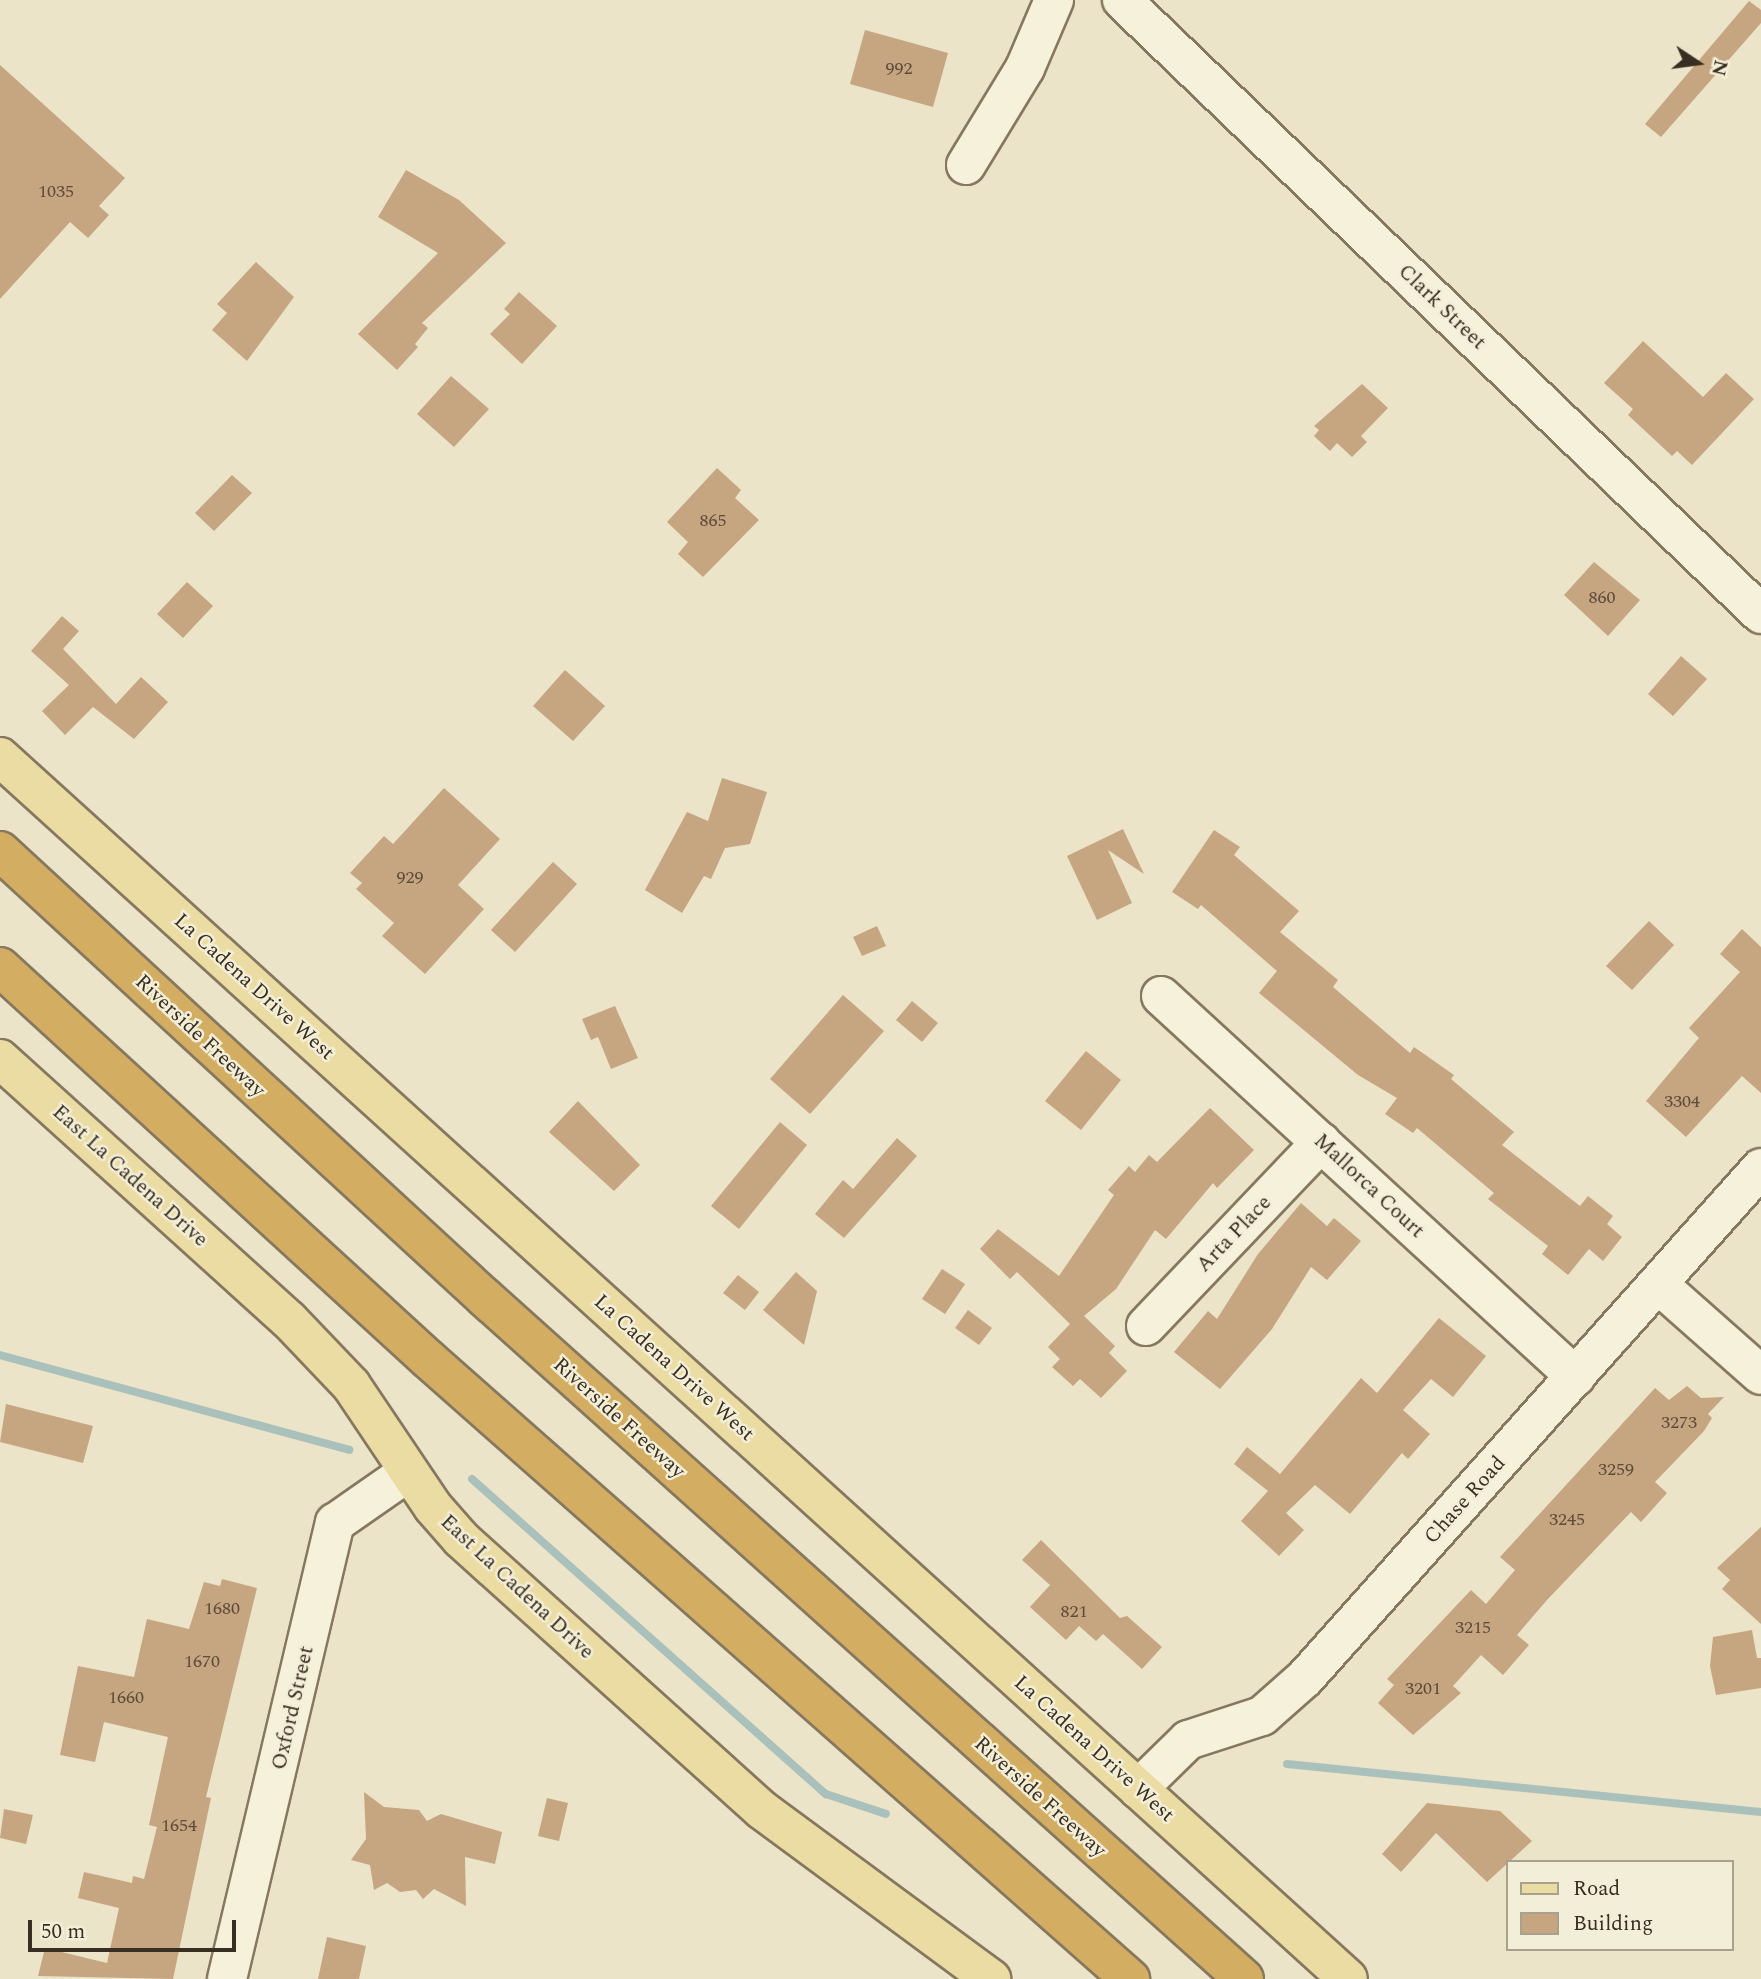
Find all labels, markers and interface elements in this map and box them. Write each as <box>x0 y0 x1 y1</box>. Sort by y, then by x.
north arrow <box>1663 28 1733 98</box>
text: N <box>1703 57 1735 79</box>
house number: 992 <box>886 58 912 80</box>
house number: 1035 <box>38 181 74 203</box>
street label: Clark Street <box>1393 259 1491 355</box>
house number: 865 <box>700 510 726 532</box>
house number: 860 <box>1589 587 1615 609</box>
house number: 929 <box>397 867 423 889</box>
street label: La Cadena Drive West <box>169 908 339 1066</box>
street label: Riverside Freeway <box>130 969 270 1103</box>
house number: 3304 <box>1664 1091 1700 1113</box>
street label: East La Cadena Drive <box>47 1099 213 1253</box>
street label: Mallorca Court <box>1308 1128 1430 1244</box>
street label: Arta Place <box>1191 1190 1277 1278</box>
street label: La Cadena Drive West <box>589 1289 759 1447</box>
street label: Riverside Freeway <box>548 1352 690 1484</box>
house number: 3273 <box>1661 1412 1697 1434</box>
street label: Chase Road <box>1419 1451 1511 1549</box>
house number: 3259 <box>1598 1459 1634 1481</box>
street label: East La Cadena Drive <box>435 1509 599 1665</box>
house number: 3245 <box>1549 1509 1585 1531</box>
house number: 1680 <box>204 1598 240 1620</box>
house number: 821 <box>1061 1601 1087 1623</box>
house number: 3215 <box>1455 1617 1491 1639</box>
street label: Oxford Street <box>267 1644 319 1772</box>
house number: 1670 <box>184 1651 220 1673</box>
street label: La Cadena Drive West <box>1009 1670 1179 1828</box>
house number: 3201 <box>1405 1678 1441 1700</box>
house number: 1660 <box>108 1687 144 1709</box>
street label: Riverside Freeway <box>969 1731 1111 1863</box>
house number: 1654 <box>161 1815 197 1837</box>
legend <box>1506 1860 1733 1951</box>
text: Road <box>1573 1873 1620 1905</box>
scale bar <box>32 1906 240 1950</box>
text: Building <box>1573 1908 1653 1940</box>
text: 50 m <box>41 1916 85 1948</box>

